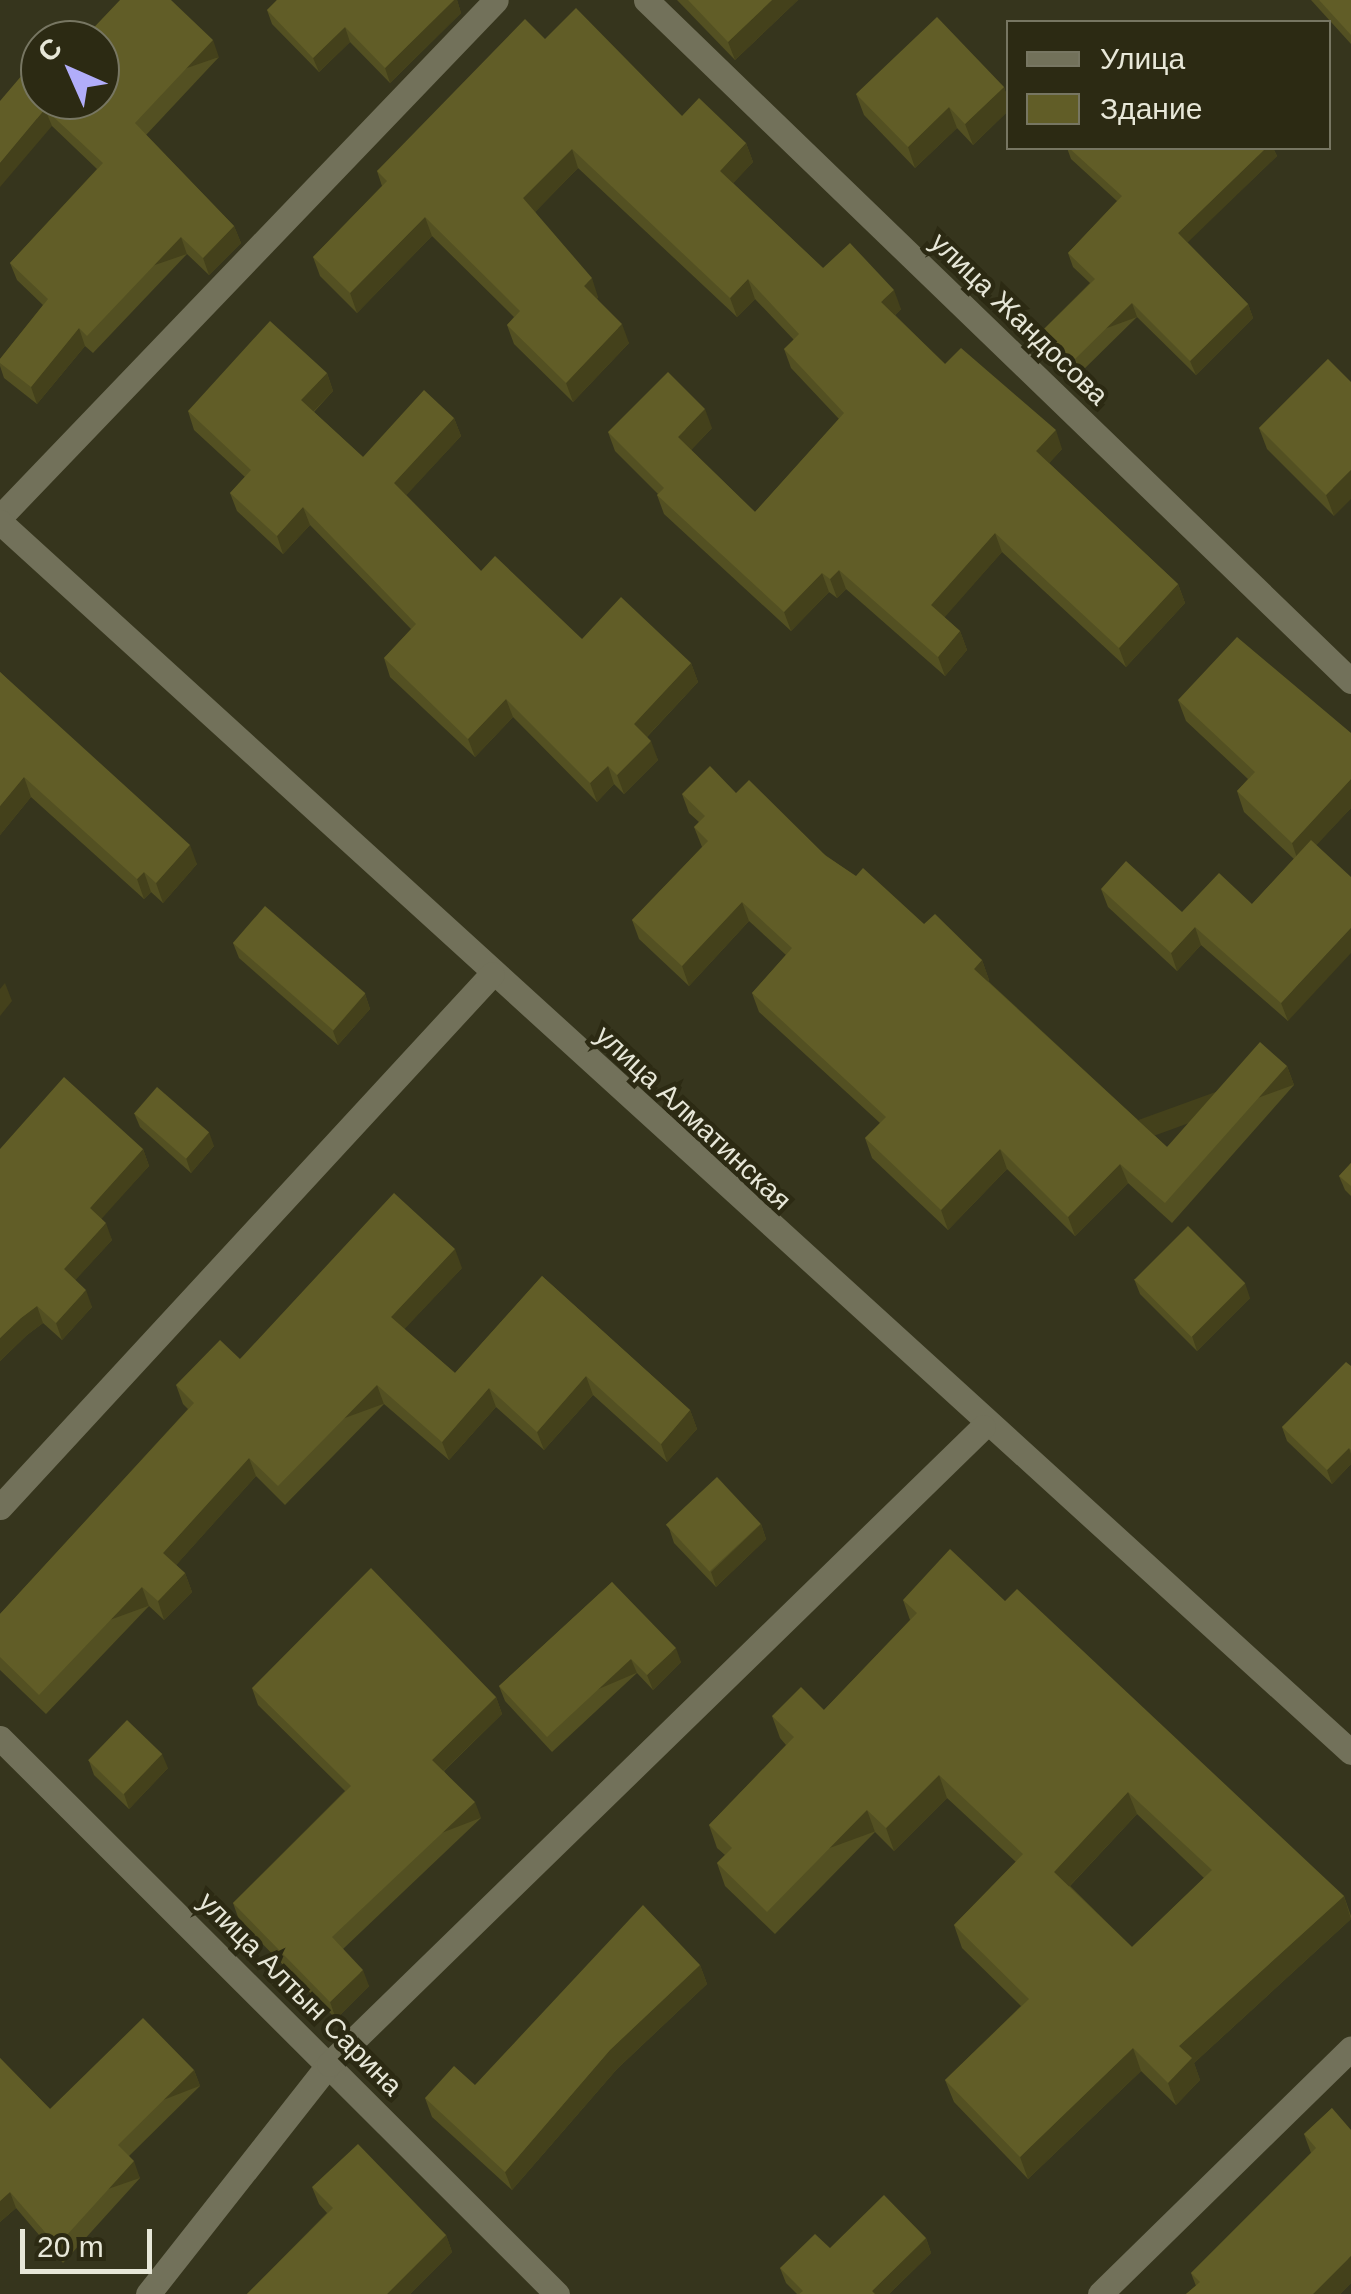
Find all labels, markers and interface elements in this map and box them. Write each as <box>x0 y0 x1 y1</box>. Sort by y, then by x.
north arrow <box>20 20 120 120</box>
legend <box>1006 20 1331 150</box>
text: С <box>32 32 68 68</box>
text: Улица <box>1100 42 1185 75</box>
text: Здание <box>1100 92 1202 125</box>
street label: улица Жандосова <box>923 226 1115 412</box>
street label: улица Алматинская <box>588 1019 798 1217</box>
street label: улица Алтын Сарина <box>191 1885 409 2103</box>
scale bar <box>25 2209 158 2271</box>
text: 20 m <box>37 2230 104 2263</box>

